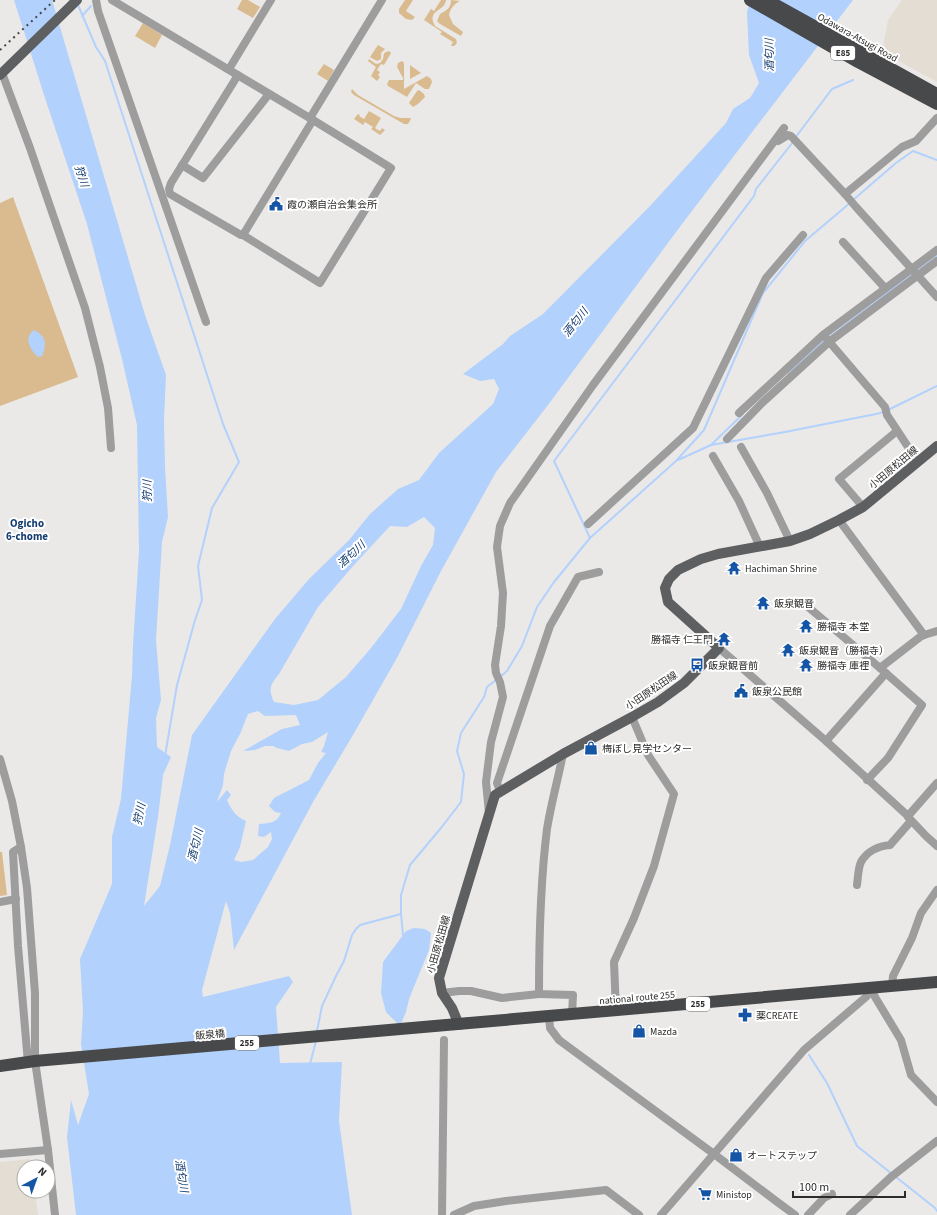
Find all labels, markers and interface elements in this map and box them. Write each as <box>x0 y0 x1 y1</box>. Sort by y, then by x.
street label: Odawara-Atsugi Road <box>815 10 900 66</box>
water label: 酒匂川 <box>762 37 777 72</box>
road number: E85 <box>831 46 855 60</box>
water label: 狩川 <box>71 163 92 190</box>
public building icon: 霞の瀬自治会集会所 <box>268 196 284 212</box>
place label: 霞の瀬自治会集会所 <box>287 198 377 212</box>
water label: 酒匂川 <box>559 304 592 340</box>
street label: 小田原松田線 <box>866 443 921 492</box>
water label: 狩川 <box>140 479 155 502</box>
district label: Ogicho 6-chome <box>6 516 48 544</box>
water label: 酒匂川 <box>334 537 369 571</box>
temple icon: Hachiman Shrine <box>726 560 742 576</box>
place label: Hachiman Shrine <box>745 562 817 576</box>
temple icon: 飯泉観音 <box>755 595 771 611</box>
place label: 飯泉観音 <box>774 597 814 611</box>
temple icon: 勝福寺 本堂 <box>798 618 814 634</box>
place label: 勝福寺 本堂 <box>817 620 869 634</box>
temple icon: 勝福寺 仁王門 <box>716 631 732 647</box>
place label: 勝福寺 仁王門 <box>651 633 713 647</box>
temple icon: 飯泉観音（勝福寺） <box>780 642 796 658</box>
place label: 飯泉観音（勝福寺） <box>799 644 889 658</box>
bus stop icon: 飯泉観音前 <box>689 657 705 673</box>
temple icon: 勝福寺 庫裡 <box>798 657 814 673</box>
place label: 飯泉観音前 <box>708 659 758 673</box>
place label: 勝福寺 庫裡 <box>817 659 869 673</box>
street label: 小田原松田線 <box>623 668 680 713</box>
public building icon: 飯泉公民館 <box>733 683 749 699</box>
place label: 飯泉公民館 <box>752 685 802 699</box>
shop icon: 梅ぼし見学センター <box>583 740 599 756</box>
place label: 梅ぼし見学センター <box>602 742 692 756</box>
water label: 狩川 <box>130 801 149 826</box>
water label: 酒匂川 <box>184 826 207 863</box>
street label: 小田原松田線 <box>424 914 454 975</box>
street label: national route 255 <box>599 988 676 1008</box>
road number: 255 <box>686 997 710 1011</box>
pharmacy icon: 薬CREATE <box>737 1007 753 1023</box>
place label: 薬CREATE <box>756 1009 798 1023</box>
shop icon: Mazda <box>631 1023 647 1039</box>
place label: Mazda <box>650 1025 677 1039</box>
street label: 飯泉橋 <box>195 1027 226 1043</box>
road number: 255 <box>235 1036 259 1050</box>
shop icon: オートステップ <box>728 1147 744 1163</box>
place label: オートステップ <box>747 1149 817 1163</box>
north arrow <box>16 1159 56 1199</box>
water label: 酒匂川 <box>172 1159 192 1195</box>
text: N <box>35 1164 50 1180</box>
scale bar <box>793 1173 905 1199</box>
text: 100 m <box>799 1179 829 1196</box>
supermarket icon: Ministop <box>697 1186 713 1202</box>
place label: Ministop <box>716 1188 752 1202</box>

